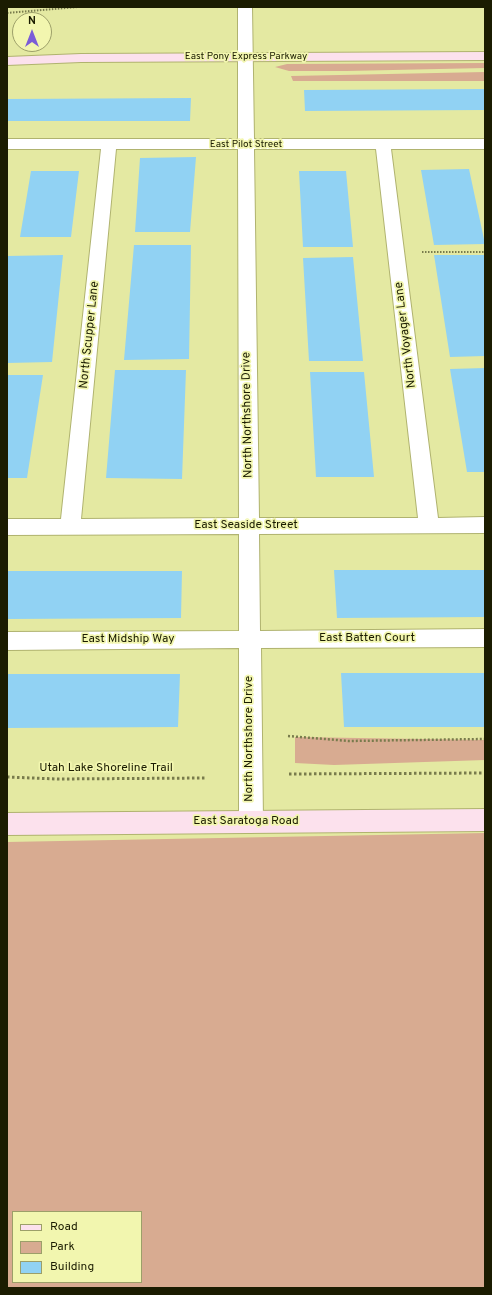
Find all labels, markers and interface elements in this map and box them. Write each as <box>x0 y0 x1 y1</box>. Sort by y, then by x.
north arrow <box>12 12 52 52</box>
text: N <box>28 14 36 28</box>
street label: East Pony Express Parkway <box>185 51 307 63</box>
street label: East Pilot Street <box>210 139 282 151</box>
street label: North Scupper Lane <box>77 281 103 389</box>
street label: North Voyager Lane <box>392 281 420 389</box>
street label: North Northshore Drive <box>240 352 256 478</box>
street label: East Seaside Street <box>194 519 298 533</box>
street label: East Batten Court <box>319 632 415 646</box>
street label: East Midship Way <box>81 633 175 647</box>
street label: North Northshore Drive <box>243 676 257 802</box>
street label: Utah Lake Shoreline Trail <box>39 762 173 776</box>
street label: East Saratoga Road <box>193 815 299 829</box>
legend <box>12 1211 142 1283</box>
text: Road <box>50 1219 78 1235</box>
text: Park <box>50 1239 75 1255</box>
text: Building <box>50 1259 94 1275</box>

